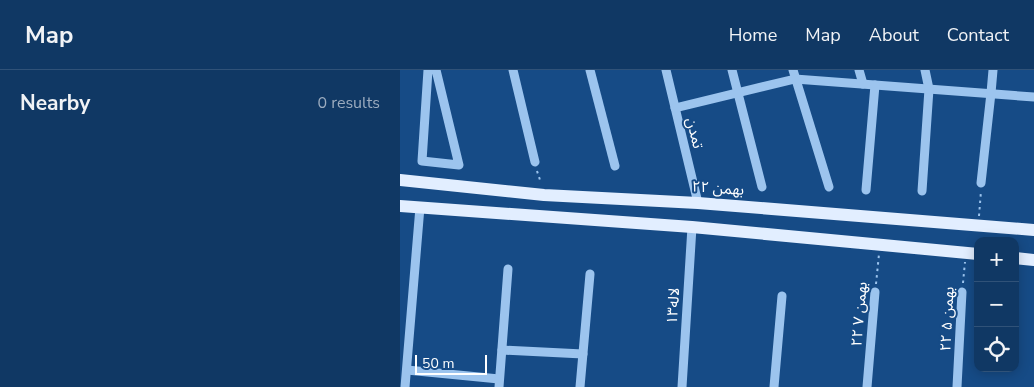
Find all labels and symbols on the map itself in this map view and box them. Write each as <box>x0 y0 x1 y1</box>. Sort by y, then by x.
street label: تمدن <box>681 115 709 151</box>
street label: ۲۲ بهمن <box>691 176 745 200</box>
street label: ۲۲ بهمن ۷ <box>846 281 872 347</box>
street label: ۲۲ بهمن ۵ <box>935 286 959 352</box>
street label: لاله۱۳ <box>662 287 684 325</box>
scale bar <box>415 352 488 375</box>

